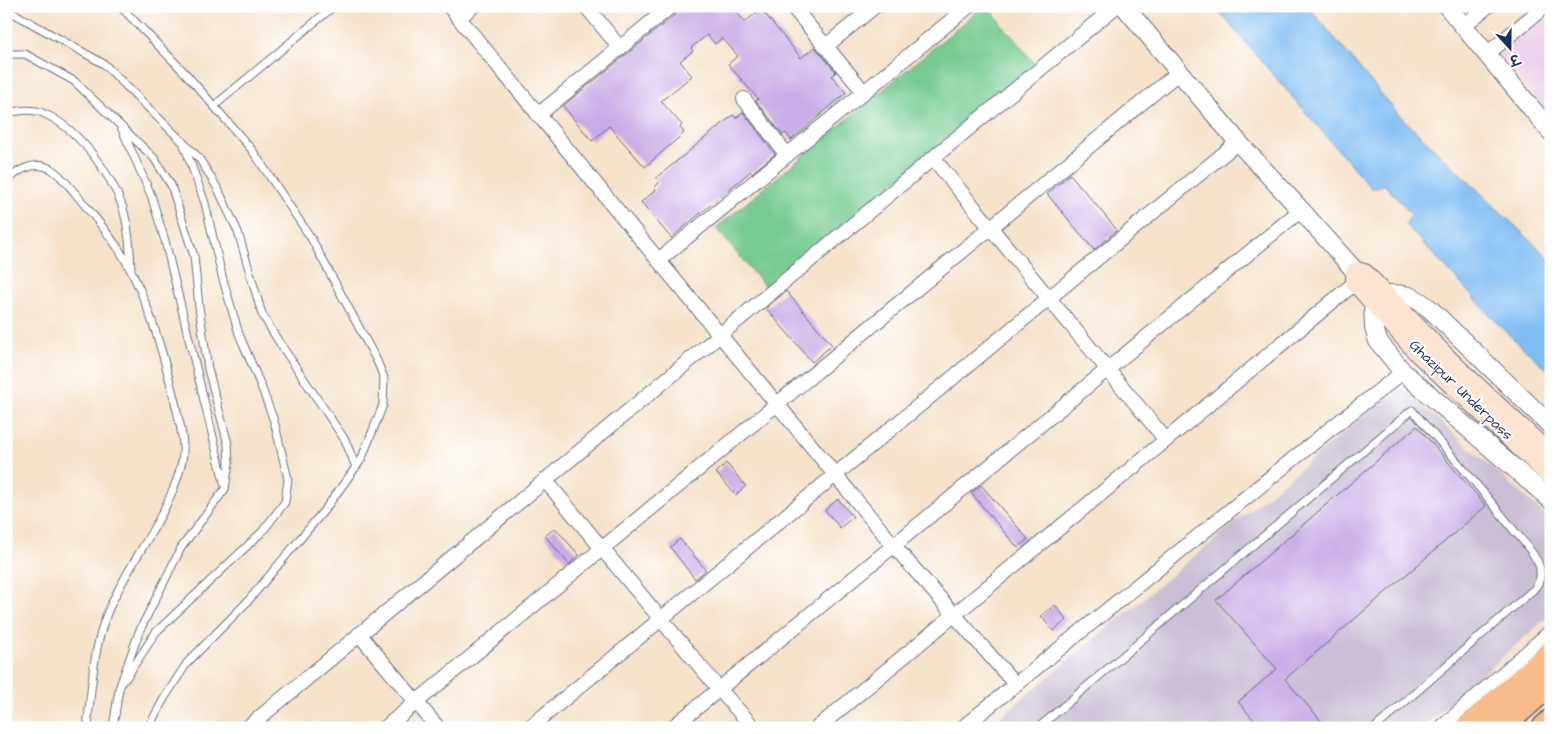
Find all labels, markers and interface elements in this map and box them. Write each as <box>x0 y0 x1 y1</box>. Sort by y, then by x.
north arrow <box>1484 22 1534 72</box>
text: उ <box>1505 47 1524 71</box>
street label: Ghazipur Underpass <box>1405 335 1518 445</box>

